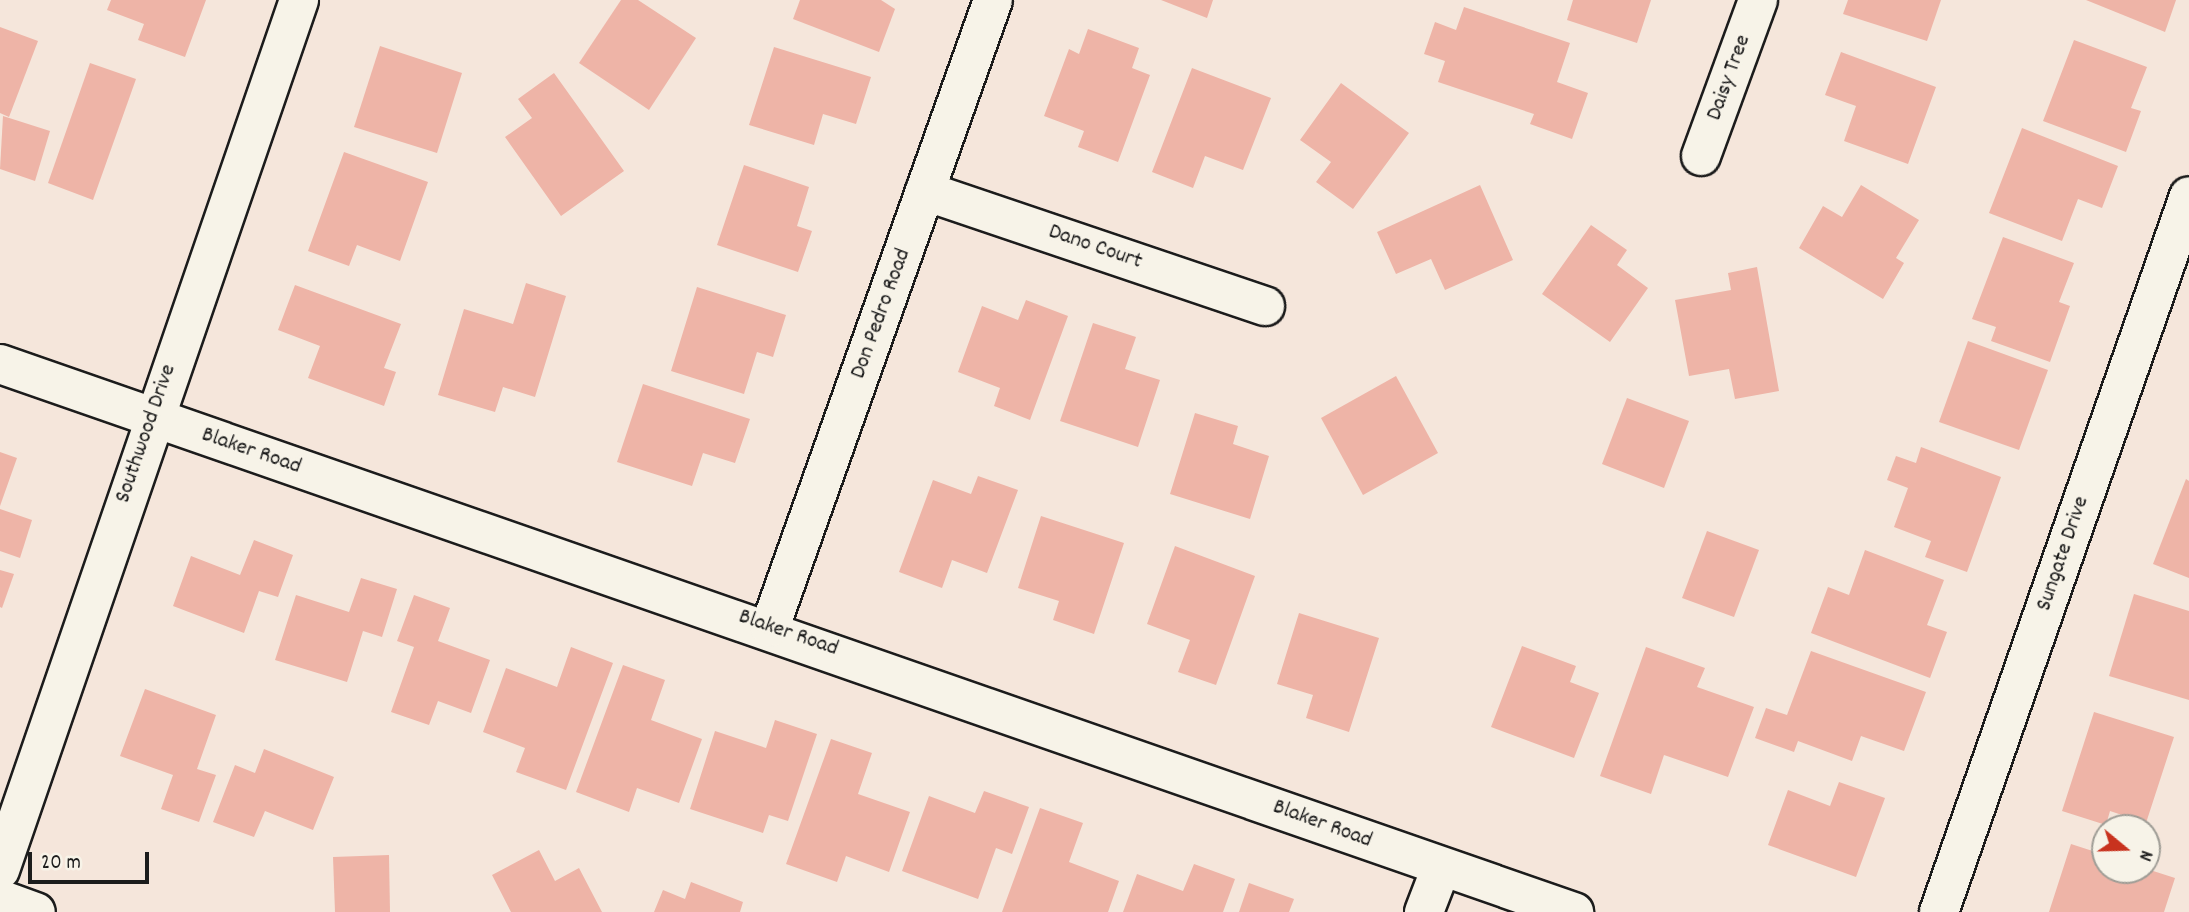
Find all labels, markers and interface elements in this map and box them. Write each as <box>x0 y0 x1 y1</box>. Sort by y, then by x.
street label: Daisy Tree <box>1702 31 1758 125</box>
street label: Dano Court <box>1045 219 1145 277</box>
street label: Don Pedro Road <box>846 245 918 383</box>
street label: Southwood Drive <box>110 361 184 507</box>
street label: Blaker Road <box>198 422 304 482</box>
street label: Sungate Drive <box>2031 493 2097 615</box>
street label: Blaker Road <box>735 604 841 664</box>
street label: Blaker Road <box>1269 794 1375 856</box>
north arrow <box>2091 814 2161 884</box>
scale bar <box>32 838 152 882</box>
text: N <box>2130 847 2159 864</box>
text: 20 m <box>41 849 81 879</box>

